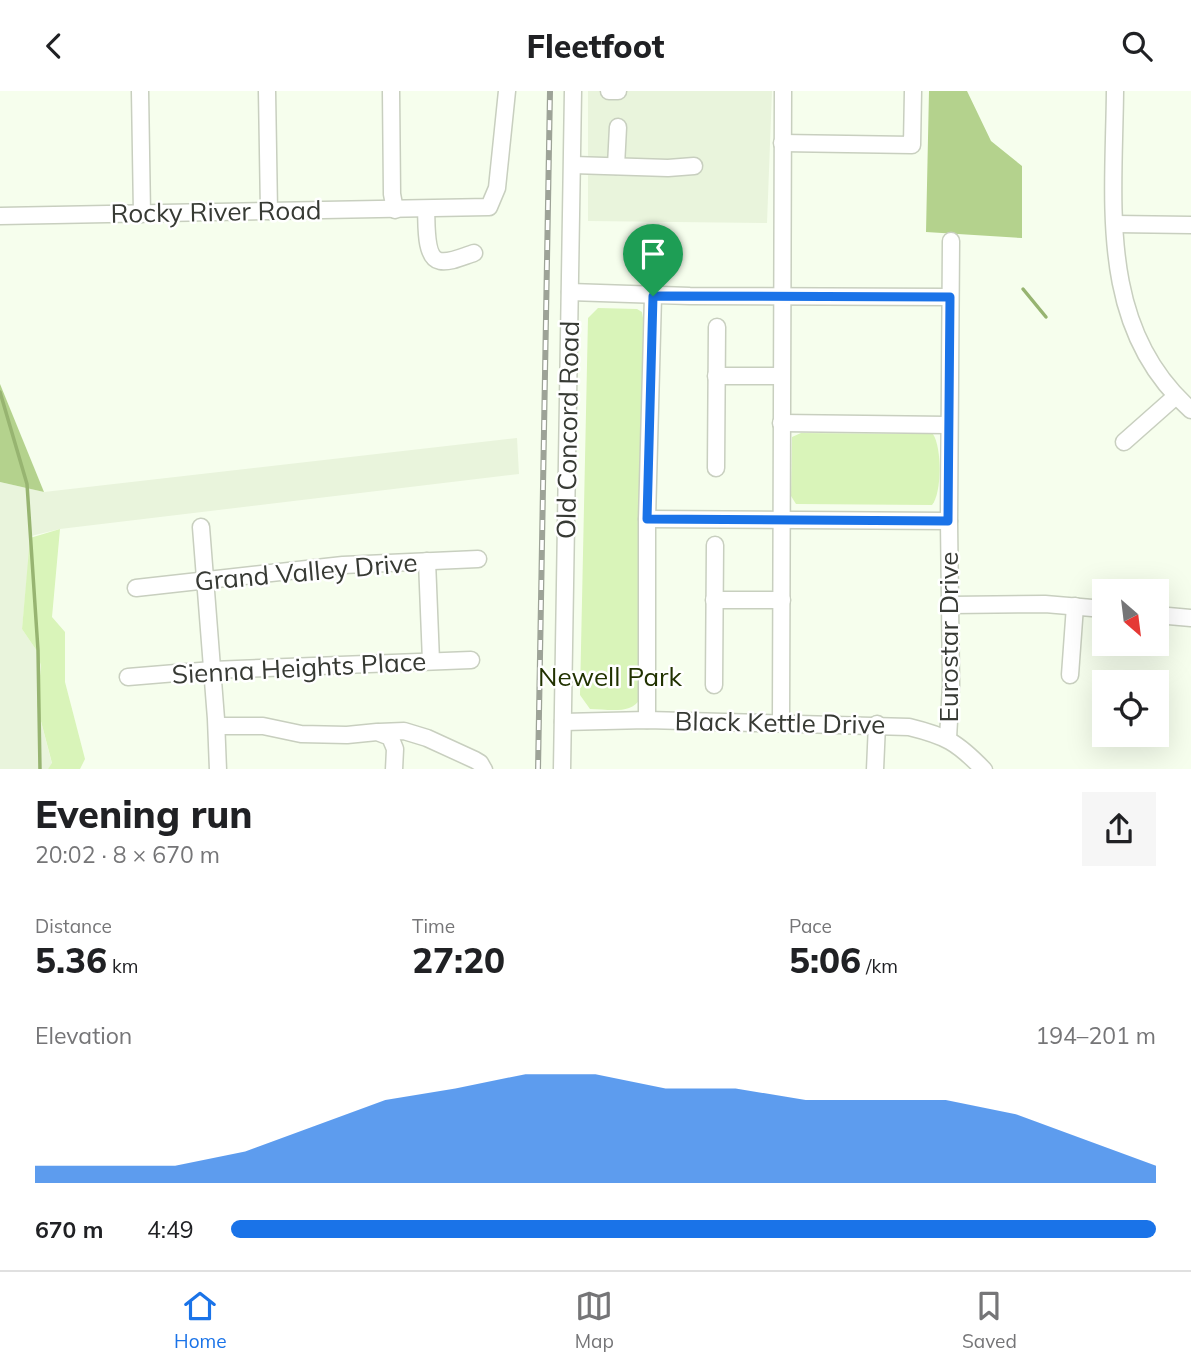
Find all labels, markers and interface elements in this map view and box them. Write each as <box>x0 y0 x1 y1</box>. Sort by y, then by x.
text: Fleetfoot <box>526 26 665 66</box>
icon: back <box>35 27 73 65</box>
icon: search <box>1118 27 1156 65</box>
street label: Rocky River Road <box>110 193 322 230</box>
pin <box>623 224 683 296</box>
icon: arrive <box>634 235 672 273</box>
street label: Old Concord Road <box>549 320 586 539</box>
street label: Grand Valley Drive <box>193 545 419 598</box>
street label: Eurostar Drive <box>932 552 965 722</box>
north arrow <box>1092 579 1169 656</box>
map controls <box>1092 579 1169 747</box>
street label: Sienna Heights Place <box>171 644 427 691</box>
park label: Newell Park <box>538 660 683 693</box>
button: locate <box>1092 670 1169 747</box>
street label: Black Kettle Drive <box>674 704 886 741</box>
text: Evening run <box>35 790 253 838</box>
button: share <box>1082 792 1156 866</box>
text: 20:02 · 8 × 670 m <box>35 840 220 869</box>
text: Distance <box>35 914 112 938</box>
text: Time <box>412 914 455 938</box>
text: Pace <box>789 914 832 938</box>
text: 5.36 <box>35 938 107 982</box>
text: 27:20 <box>412 938 505 982</box>
text: 5:06 <box>789 938 861 982</box>
text: km <box>107 954 139 978</box>
text: /km <box>861 954 898 978</box>
text: Elevation <box>35 1021 132 1050</box>
text: 194–201 m <box>1035 1021 1156 1050</box>
text: 670 m <box>35 1215 103 1244</box>
text: 4:49 <box>147 1215 194 1244</box>
tab: Home <box>174 1287 227 1353</box>
tab: Map <box>575 1287 614 1353</box>
tab: Saved <box>962 1287 1017 1353</box>

